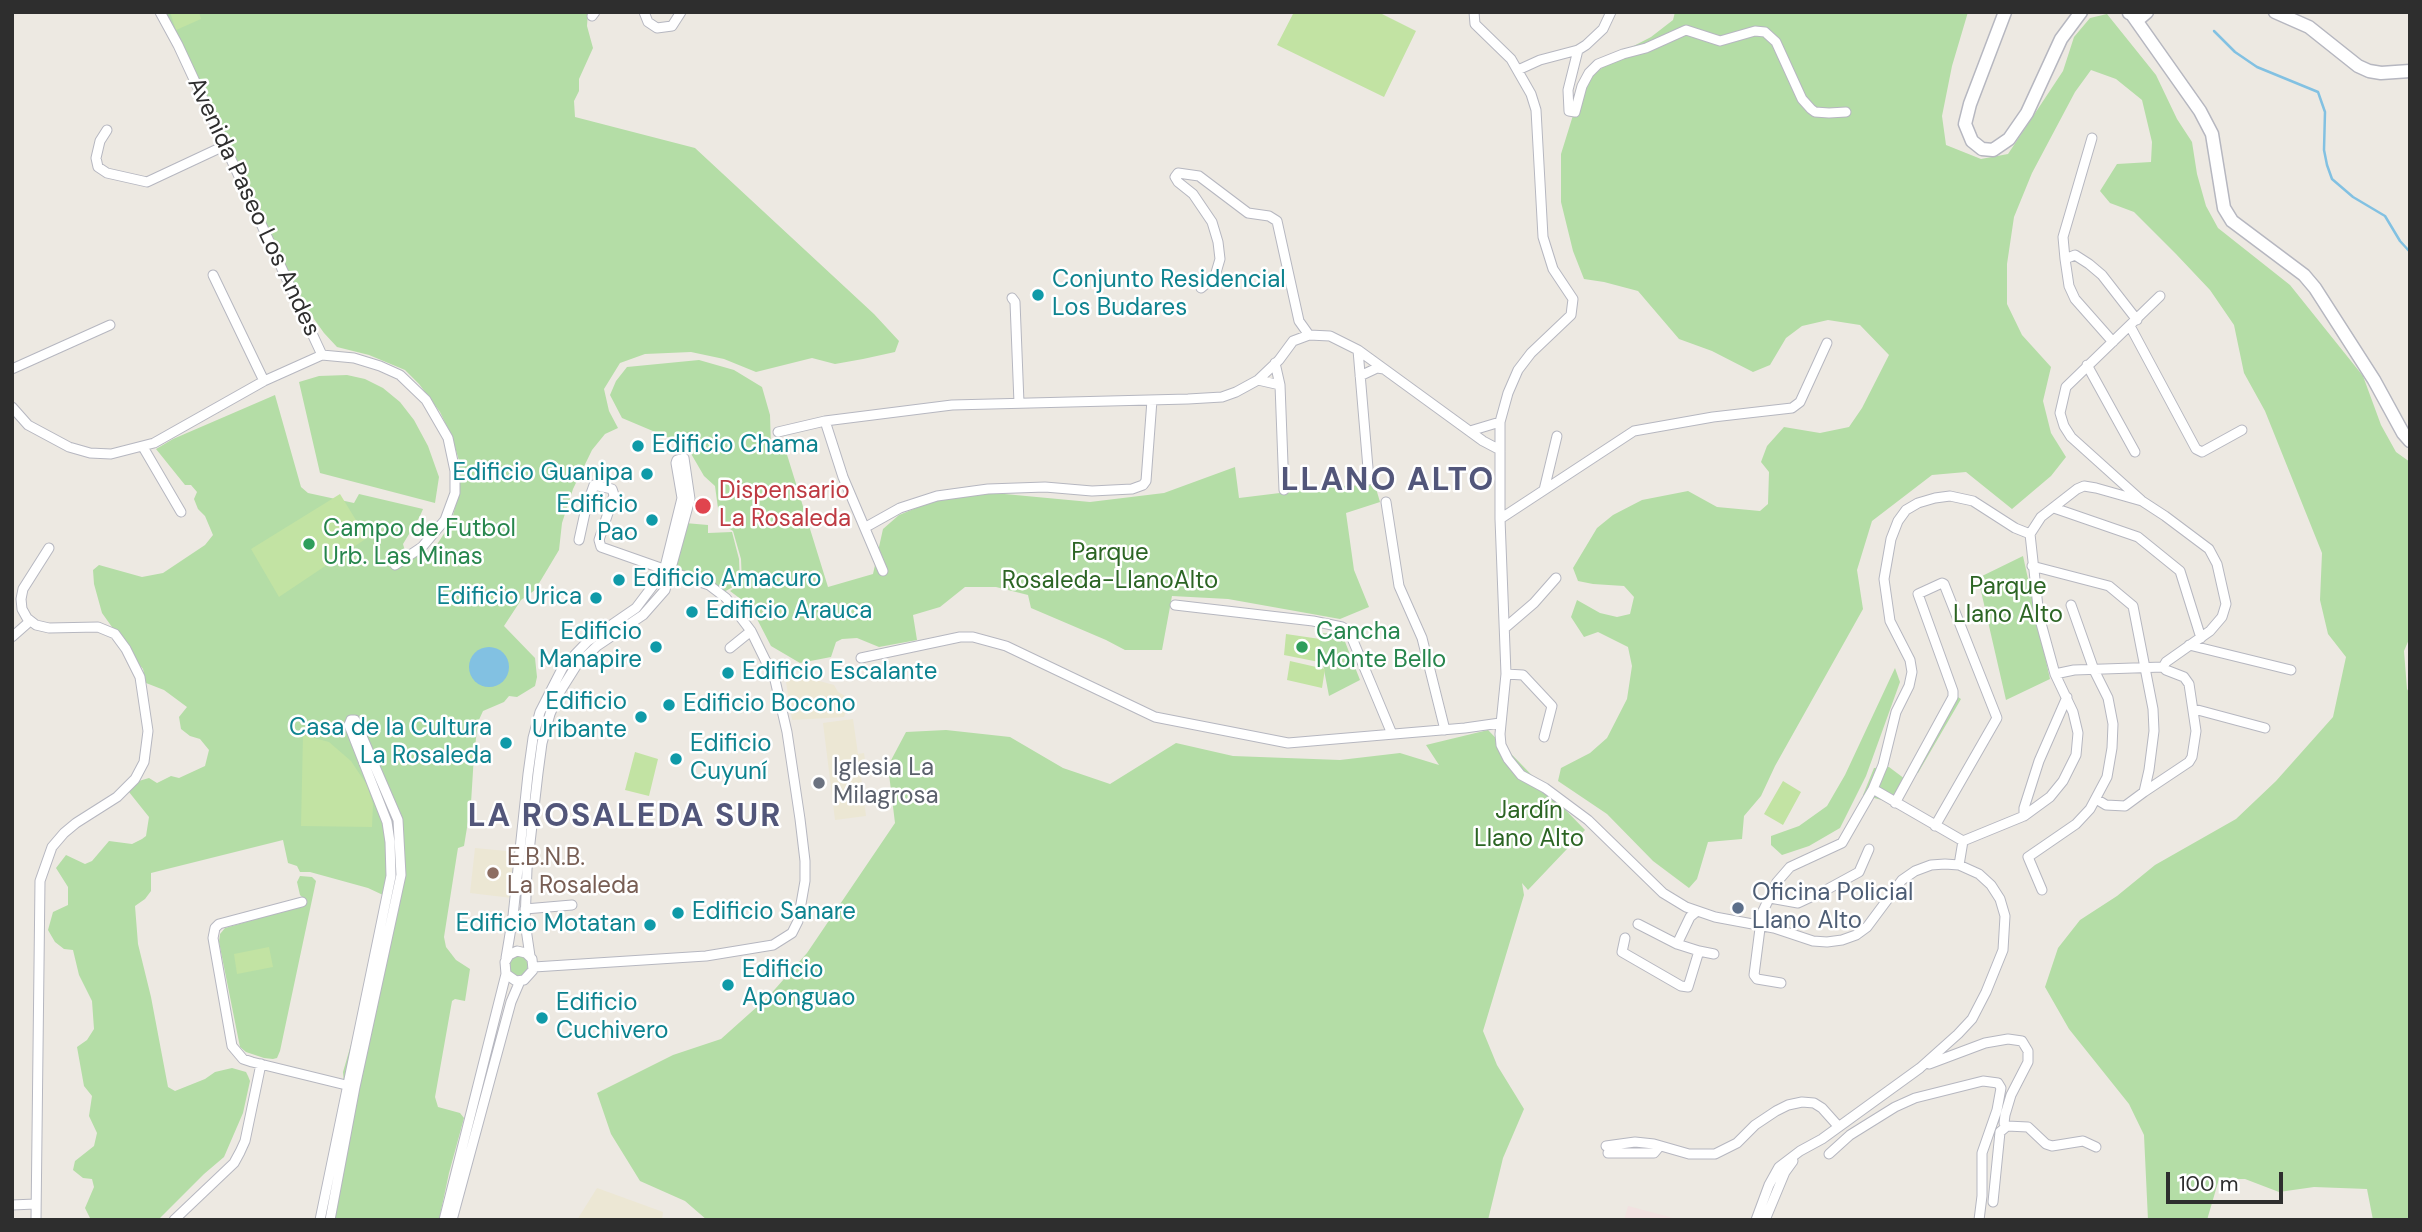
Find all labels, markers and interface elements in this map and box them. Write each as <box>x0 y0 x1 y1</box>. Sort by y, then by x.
street label: Avenida Paseo Los Andes <box>180 73 326 341</box>
place label: Conjunto Residencial Los Budares <box>1052 267 1286 323</box>
marker: Conjunto Residencial Los Budares <box>1030 287 1046 303</box>
place label: Edificio Chama <box>652 432 818 460</box>
marker: Edificio Chama <box>630 438 646 454</box>
place label: Edificio Guanipa <box>452 460 633 488</box>
district label: LLANO ALTO <box>1282 463 1494 501</box>
marker: Edificio Guanipa <box>639 466 655 482</box>
place label: Dispensario La Rosaleda <box>719 478 851 534</box>
place label: Edificio Pao <box>556 492 638 548</box>
marker: Dispensario La Rosaleda <box>693 496 713 516</box>
marker: Edificio Pao <box>644 512 660 528</box>
place label: Campo de Futbol Urb. Las Minas <box>323 516 516 572</box>
marker: Campo de Futbol Urb. Las Minas <box>301 536 317 552</box>
park label: Parque Rosaleda-LlanoAlto <box>1002 540 1218 596</box>
place label: Edificio Amacuro <box>633 566 821 594</box>
marker: Edificio Amacuro <box>611 572 627 588</box>
park label: Parque Llano Alto <box>1953 574 2063 630</box>
place label: Edificio Urica <box>437 584 582 612</box>
marker: Edificio Urica <box>588 590 604 606</box>
place label: Edificio Arauca <box>706 598 872 626</box>
marker: Edificio Arauca <box>684 604 700 620</box>
place label: Edificio Manapire <box>539 619 642 675</box>
place label: Cancha Monte Bello <box>1316 619 1446 675</box>
marker: Edificio Manapire <box>648 639 664 655</box>
marker: Cancha Monte Bello <box>1294 639 1310 655</box>
place label: Edificio Escalante <box>742 659 937 687</box>
marker: Edificio Escalante <box>720 665 736 681</box>
place label: Edificio Uribante <box>532 689 627 745</box>
place label: Edificio Bocono <box>683 691 856 719</box>
marker: Edificio Bocono <box>661 697 677 713</box>
marker: Edificio Uribante <box>633 709 649 725</box>
place label: Casa de la Cultura La Rosaleda <box>289 715 492 771</box>
place label: Edificio Cuyuní <box>690 731 772 787</box>
marker: Casa de la Cultura La Rosaleda <box>498 735 514 751</box>
marker: Edificio Cuyuní <box>668 751 684 767</box>
place label: Iglesia La Milagrosa <box>833 755 939 811</box>
marker: Iglesia La Milagrosa <box>811 775 827 791</box>
park label: Jardín Llano Alto <box>1474 798 1584 854</box>
district label: LA ROSALEDA SUR <box>470 799 780 837</box>
place label: E.B.N.B. La Rosaleda <box>507 845 639 901</box>
marker: E.B.N.B. La Rosaleda <box>485 865 501 881</box>
place label: Oficina Policial Llano Alto <box>1752 880 1913 936</box>
place label: Edificio Sanare <box>692 899 856 927</box>
marker: Oficina Policial Llano Alto <box>1730 900 1746 916</box>
marker: Edificio Sanare <box>670 905 686 921</box>
place label: Edificio Motatan <box>456 911 636 939</box>
marker: Edificio Motatan <box>642 917 658 933</box>
place label: Edificio Aponguao <box>742 957 855 1013</box>
marker: Edificio Aponguao <box>720 977 736 993</box>
place label: Edificio Cuchivero <box>556 990 669 1046</box>
marker: Edificio Cuchivero <box>534 1010 550 1026</box>
scale bar <box>2170 1158 2287 1202</box>
text: 100 m <box>2179 1170 2239 1198</box>

